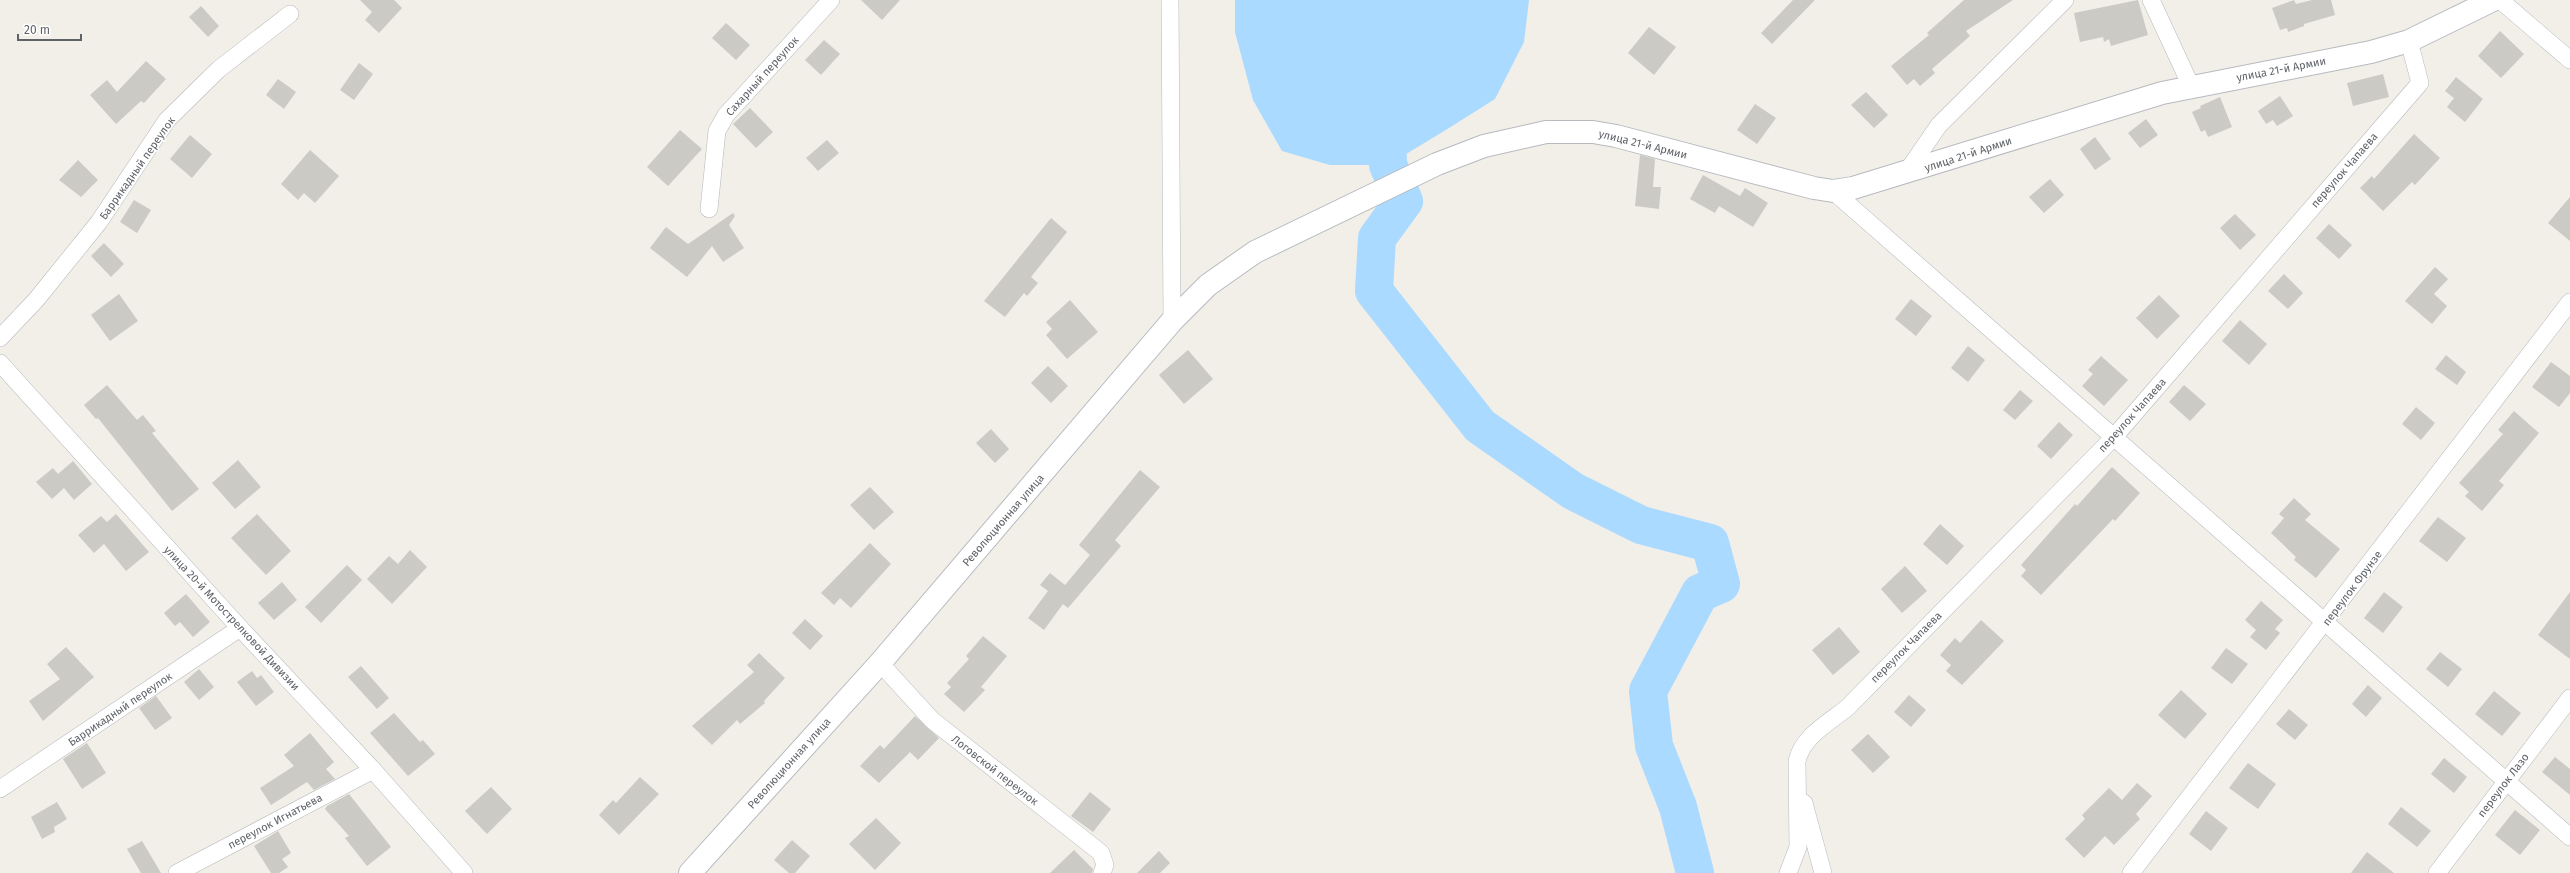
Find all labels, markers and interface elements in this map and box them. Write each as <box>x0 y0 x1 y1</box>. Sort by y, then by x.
scale bar <box>18 16 81 42</box>
text: 20 m <box>24 23 50 37</box>
street label: Сахарный переулок <box>723 34 802 119</box>
street label: улица 21-й Армии <box>2235 54 2327 85</box>
street label: Баррикадный переулок <box>97 114 178 222</box>
street label: улица 21-й Армии <box>1597 127 1689 162</box>
street label: переулок Чапаева <box>2308 130 2380 210</box>
street label: улица 21-й Армии <box>1923 134 2013 175</box>
street label: переулок Чапаева <box>2096 376 2169 455</box>
street label: Революционная улица <box>960 472 1047 569</box>
street label: улица 20-й Мотострелковой Дивизии <box>161 543 302 693</box>
street label: переулок Фрунзе <box>2320 548 2385 628</box>
street label: переулок Чапаева <box>1868 609 1945 686</box>
street label: Баррикадный переулок <box>66 670 175 749</box>
street label: Революционная улица <box>745 715 834 811</box>
street label: Логовской переулок <box>949 733 1041 808</box>
street label: переулок Лазо <box>2475 751 2532 820</box>
street label: переулок Игнатьева <box>226 791 325 852</box>

